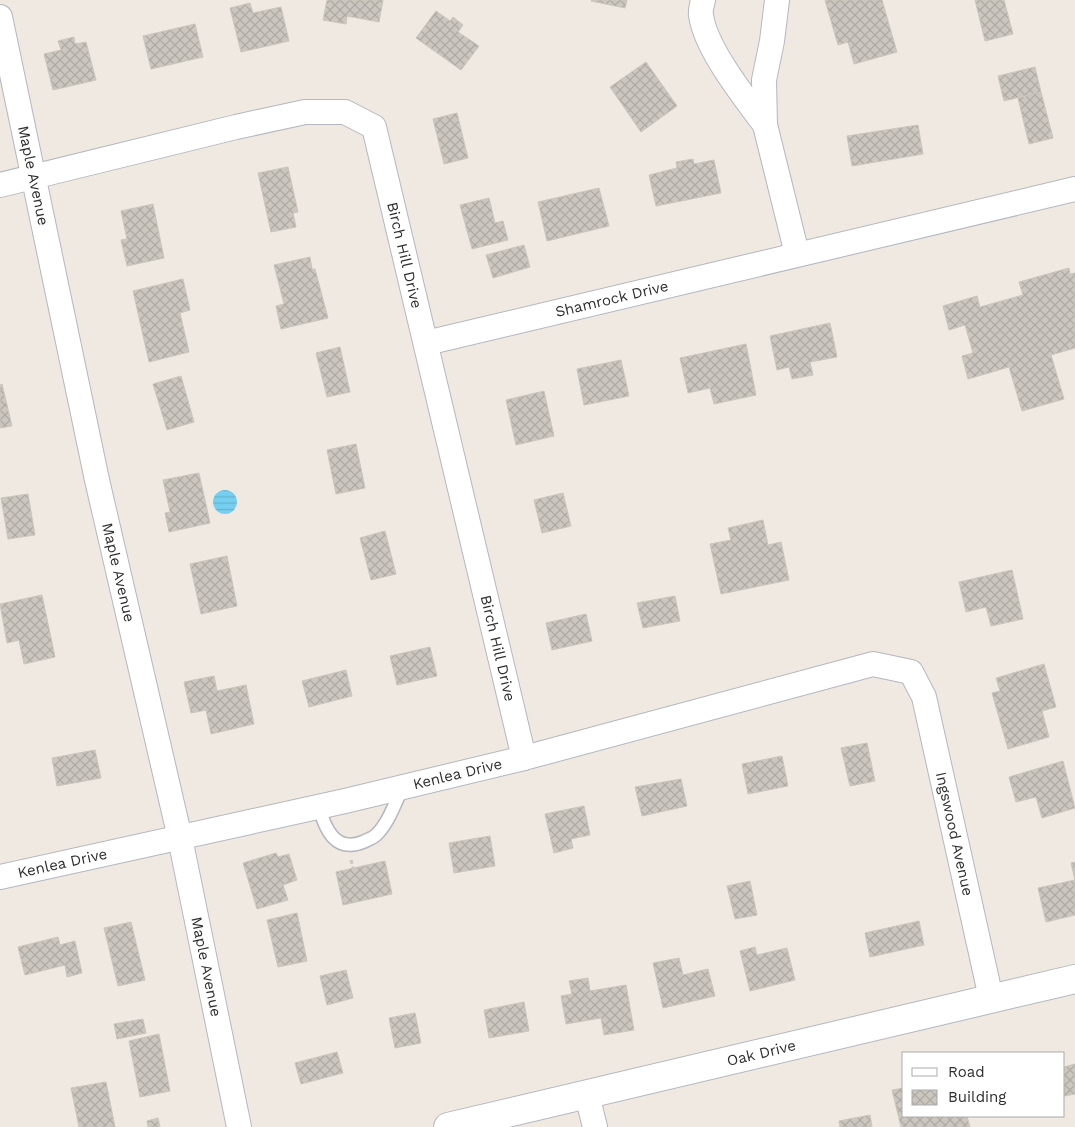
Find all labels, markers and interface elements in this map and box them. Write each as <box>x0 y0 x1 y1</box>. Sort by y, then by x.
street label: Maple Avenue <box>14 124 52 227</box>
street label: Birch Hill Drive <box>383 200 426 310</box>
street label: Shamrock Drive <box>553 277 670 321</box>
street label: Maple Avenue <box>98 521 139 624</box>
street label: Birch Hill Drive <box>477 593 519 703</box>
street label: Kenlea Drive <box>411 755 504 793</box>
street label: Ingswood Avenue <box>932 770 977 898</box>
street label: Kenlea Drive <box>16 845 109 882</box>
street label: Maple Avenue <box>187 915 225 1018</box>
street label: Oak Drive <box>725 1036 798 1070</box>
legend <box>902 1052 1065 1117</box>
text: Road <box>948 1063 985 1081</box>
text: Building <box>948 1088 1006 1106</box>

